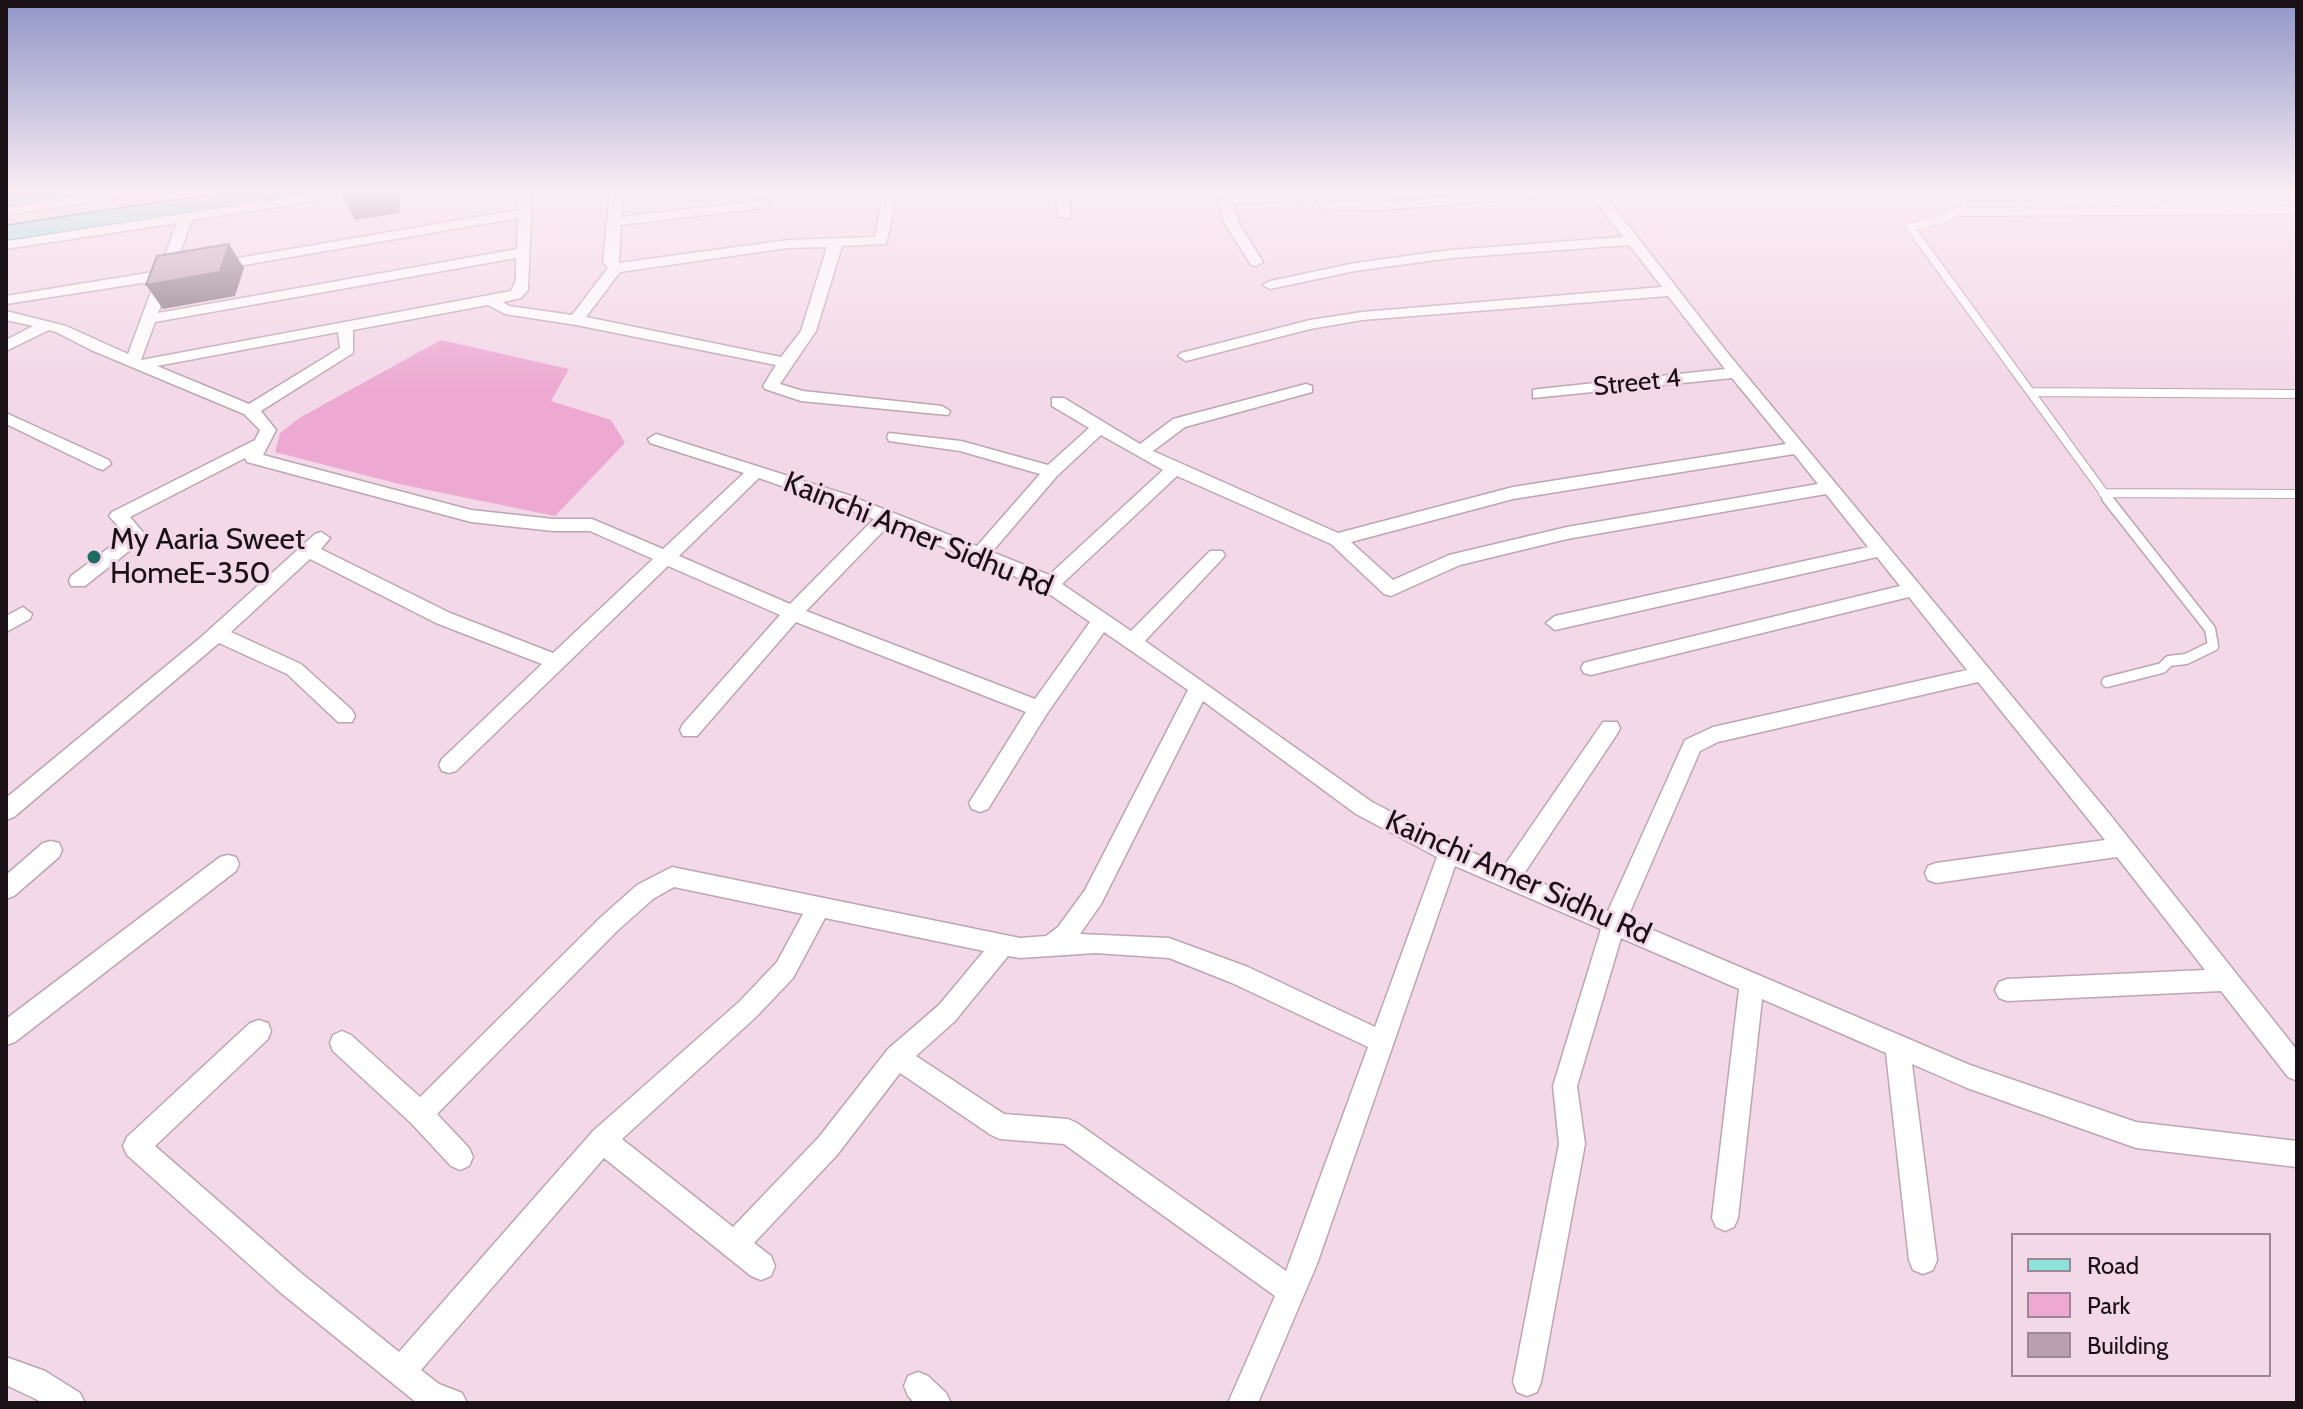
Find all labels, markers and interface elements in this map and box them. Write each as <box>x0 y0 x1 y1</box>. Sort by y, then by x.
street label: Street 4 <box>1592 363 1682 403</box>
street label: Kainchi Amer Sidhu Rd <box>778 465 1058 605</box>
place label: My Aaria Sweet HomeE-350 <box>110 522 305 592</box>
marker: My Aaria Sweet HomeE-350 <box>85 548 103 566</box>
street label: Kainchi Amer Sidhu Rd <box>1380 803 1656 953</box>
legend <box>2011 1233 2271 1377</box>
text: Road <box>2087 1251 2139 1280</box>
text: Park <box>2087 1291 2130 1320</box>
text: Building <box>2087 1331 2168 1360</box>

